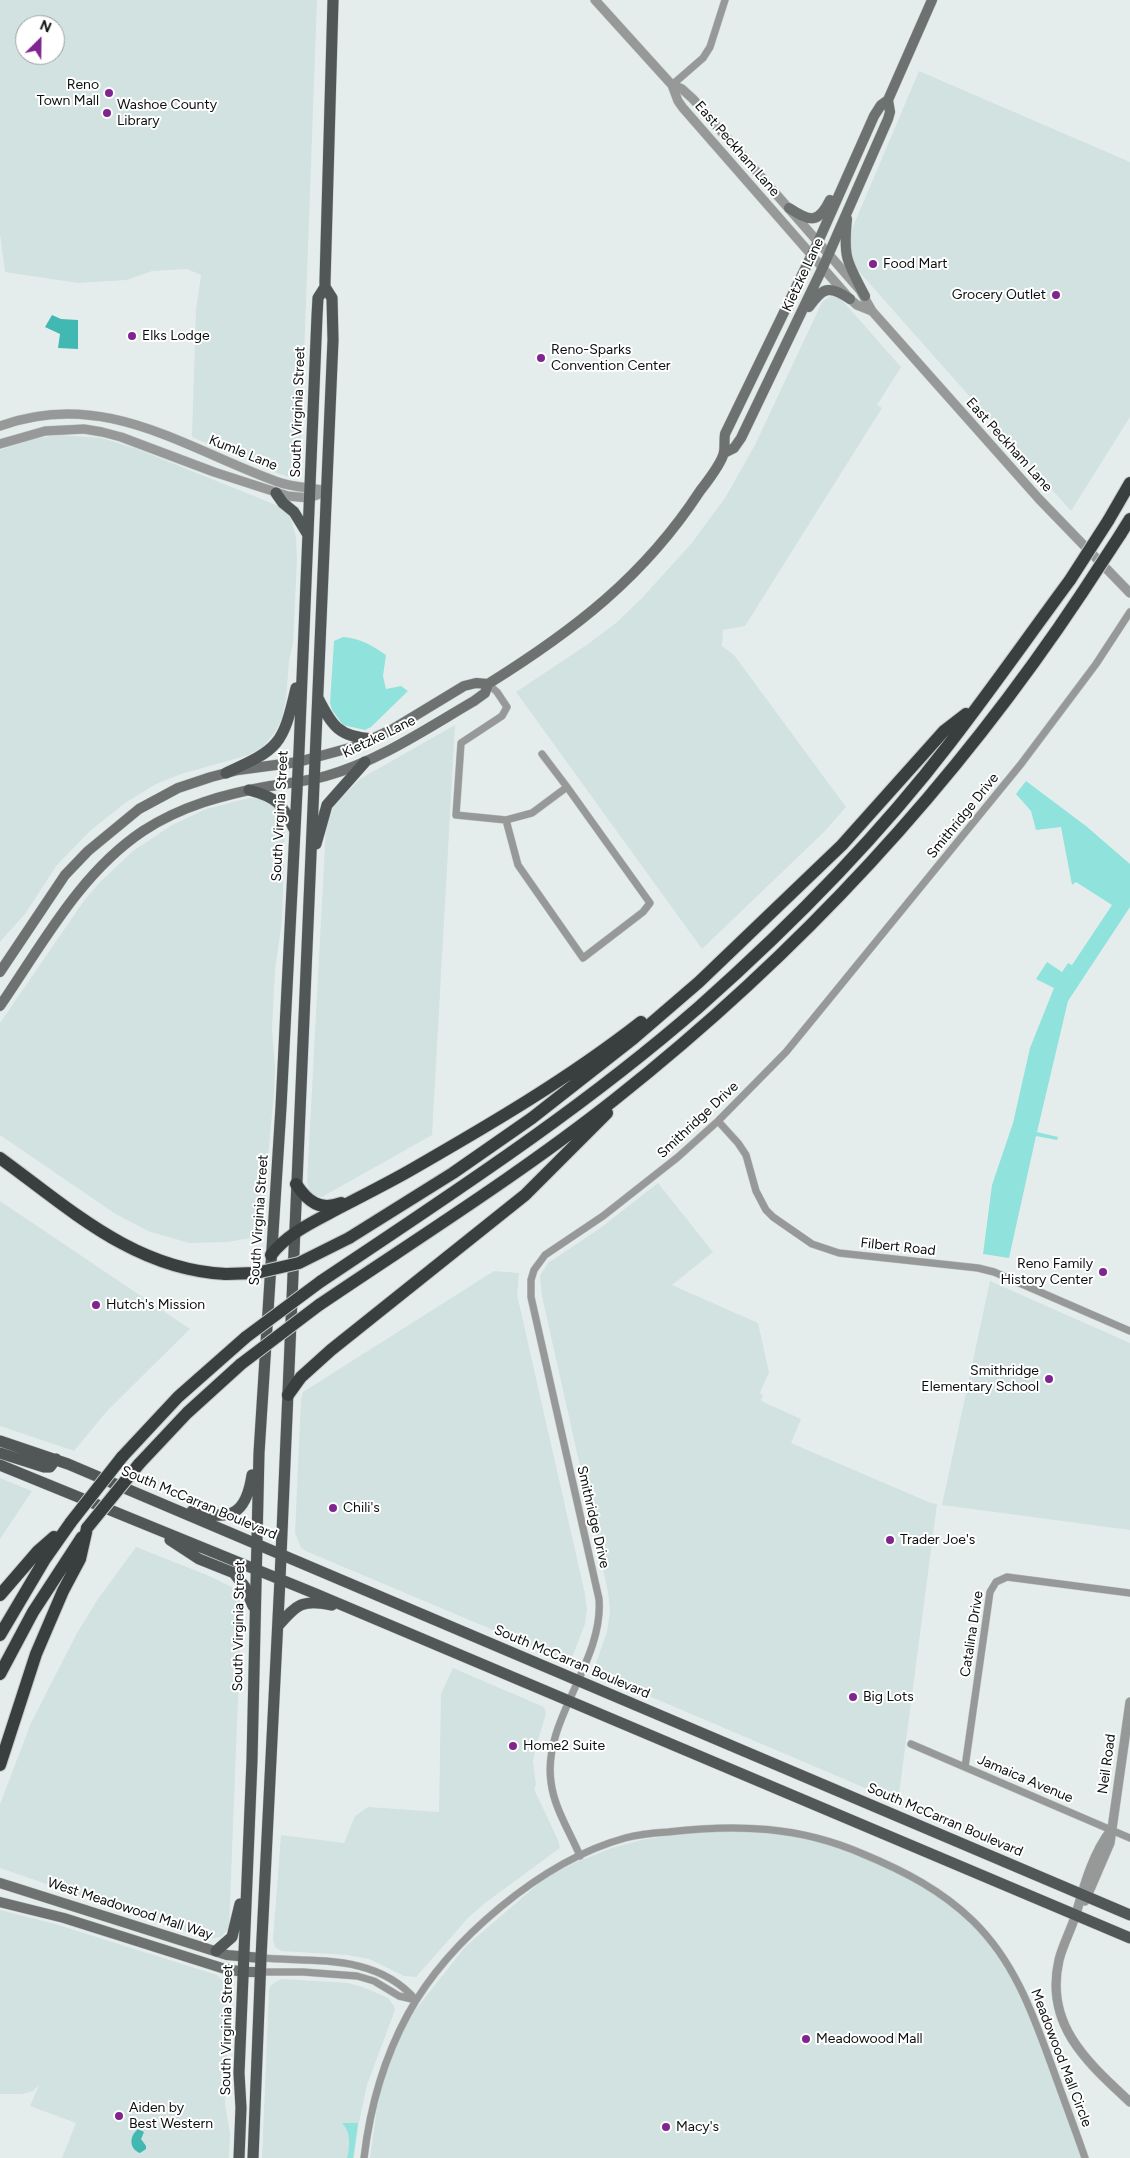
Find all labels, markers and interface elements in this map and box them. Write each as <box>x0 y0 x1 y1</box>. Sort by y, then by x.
north arrow <box>15 15 65 65</box>
text: N <box>37 17 54 37</box>
place label: Reno Town Mall <box>37 77 99 110</box>
marker: Reno Town Mall <box>103 87 115 99</box>
place label: Washoe County Library <box>117 97 217 130</box>
street label: East Peckham Lane <box>691 98 783 200</box>
marker: Washoe County Library <box>101 107 113 119</box>
street label: Kietzke Lane <box>779 236 827 314</box>
place label: Food Mart <box>883 256 947 272</box>
marker: Food Mart <box>867 258 879 270</box>
place label: Grocery Outlet <box>952 287 1046 303</box>
marker: Grocery Outlet <box>1050 289 1062 301</box>
place label: Elks Lodge <box>142 328 210 344</box>
marker: Elks Lodge <box>126 330 138 342</box>
place label: Reno-Sparks Convention Center <box>551 342 671 374</box>
street label: South Virginia Street <box>287 346 309 478</box>
marker: Reno-Sparks Convention Center <box>535 352 547 364</box>
street label: East Peckham Lane <box>962 394 1056 496</box>
street label: Kumle Lane <box>206 432 280 474</box>
street label: Kietzke Lane <box>340 712 418 762</box>
street label: South Virginia Street <box>268 750 292 882</box>
street label: Smithridge Drive <box>924 770 1002 862</box>
street label: Smithridge Drive <box>654 1078 742 1162</box>
street label: South Virginia Street <box>246 1154 272 1286</box>
street label: Filbert Road <box>860 1235 936 1259</box>
place label: Reno Family History Center <box>1001 1256 1093 1288</box>
marker: Reno Family History Center <box>1097 1266 1109 1278</box>
place label: Hutch's Mission <box>106 1297 205 1313</box>
marker: Hutch's Mission <box>90 1299 102 1311</box>
place label: Smithridge Elementary School <box>921 1363 1039 1395</box>
marker: Smithridge Elementary School <box>1043 1373 1055 1385</box>
street label: South McCarran Boulevard <box>118 1462 280 1544</box>
street label: Smithridge Drive <box>573 1464 613 1570</box>
place label: Chili's <box>343 1500 380 1516</box>
marker: Chili's <box>327 1502 339 1514</box>
place label: Trader Joe's <box>900 1532 975 1548</box>
marker: Trader Joe's <box>884 1534 896 1546</box>
street label: South Virginia Street <box>229 1560 249 1692</box>
street label: Catalina Drive <box>957 1590 987 1678</box>
street label: South McCarran Boulevard <box>491 1621 653 1703</box>
place label: Big Lots <box>863 1689 914 1705</box>
marker: Big Lots <box>847 1691 859 1703</box>
street label: Neil Road <box>1094 1733 1120 1795</box>
place label: Home2 Suite <box>523 1738 605 1754</box>
marker: Home2 Suite <box>507 1740 519 1752</box>
street label: Jamaica Avenue <box>975 1751 1075 1807</box>
street label: South McCarran Boulevard <box>864 1779 1026 1861</box>
street label: West Meadowood Mall Way <box>45 1874 215 1944</box>
street label: South Virginia Street <box>217 1964 237 2096</box>
street label: Meadowood Mall Circle <box>1027 1987 1095 2129</box>
place label: Meadowood Mall <box>816 2031 923 2047</box>
marker: Meadowood Mall <box>800 2033 812 2045</box>
place label: Aiden by Best Western <box>129 2100 213 2132</box>
marker: Aiden by Best Western <box>113 2110 125 2122</box>
place label: Macy's <box>676 2119 719 2135</box>
marker: Macy's <box>660 2121 672 2133</box>

